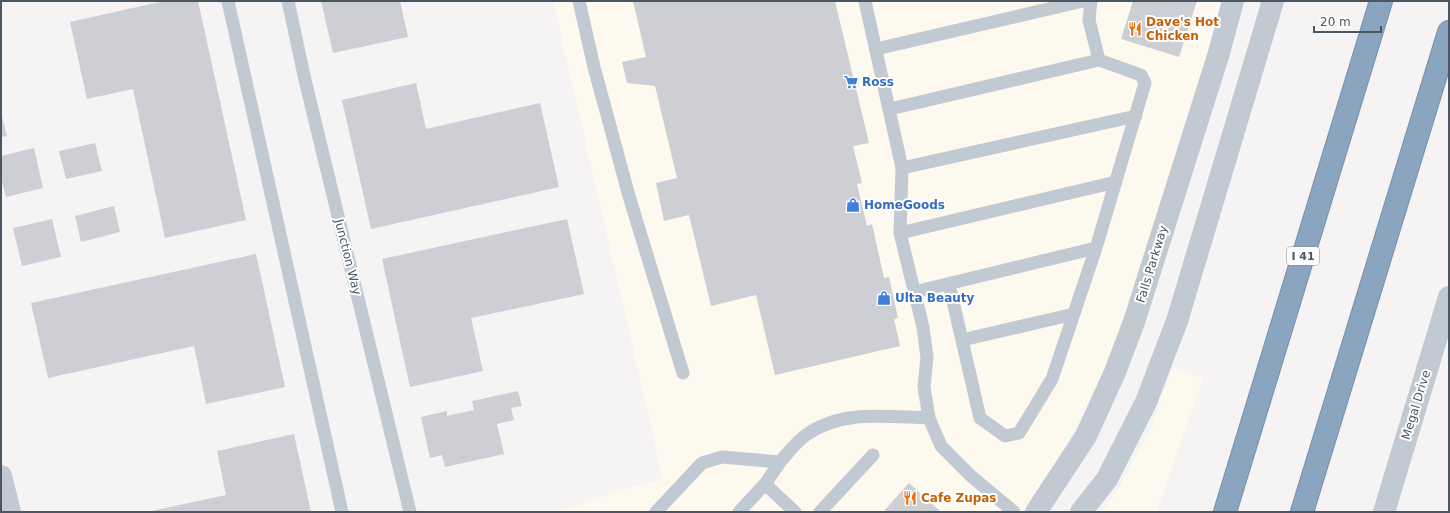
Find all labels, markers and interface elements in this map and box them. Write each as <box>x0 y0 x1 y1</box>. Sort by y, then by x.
scale bar <box>1314 8 1381 34</box>
place label: Dave's Hot Chicken <box>1146 15 1219 43</box>
text: 20 m <box>1320 15 1351 29</box>
restaurant icon: Dave's Hot Chicken <box>1127 21 1143 37</box>
supermarket icon: Ross <box>843 74 859 90</box>
place label: Ross <box>862 75 894 89</box>
shop icon: HomeGoods <box>845 197 861 213</box>
place label: HomeGoods <box>864 198 945 212</box>
street label: Junction Way <box>332 217 364 296</box>
street label: Falls Parkway <box>1134 224 1170 304</box>
road number: I 41 <box>1287 247 1319 265</box>
shop icon: Ulta Beauty <box>876 290 892 306</box>
place label: Ulta Beauty <box>895 291 975 305</box>
street label: Megal Drive <box>1399 369 1433 441</box>
restaurant icon: Cafe Zupas <box>902 490 918 506</box>
place label: Cafe Zupas <box>921 491 997 505</box>

